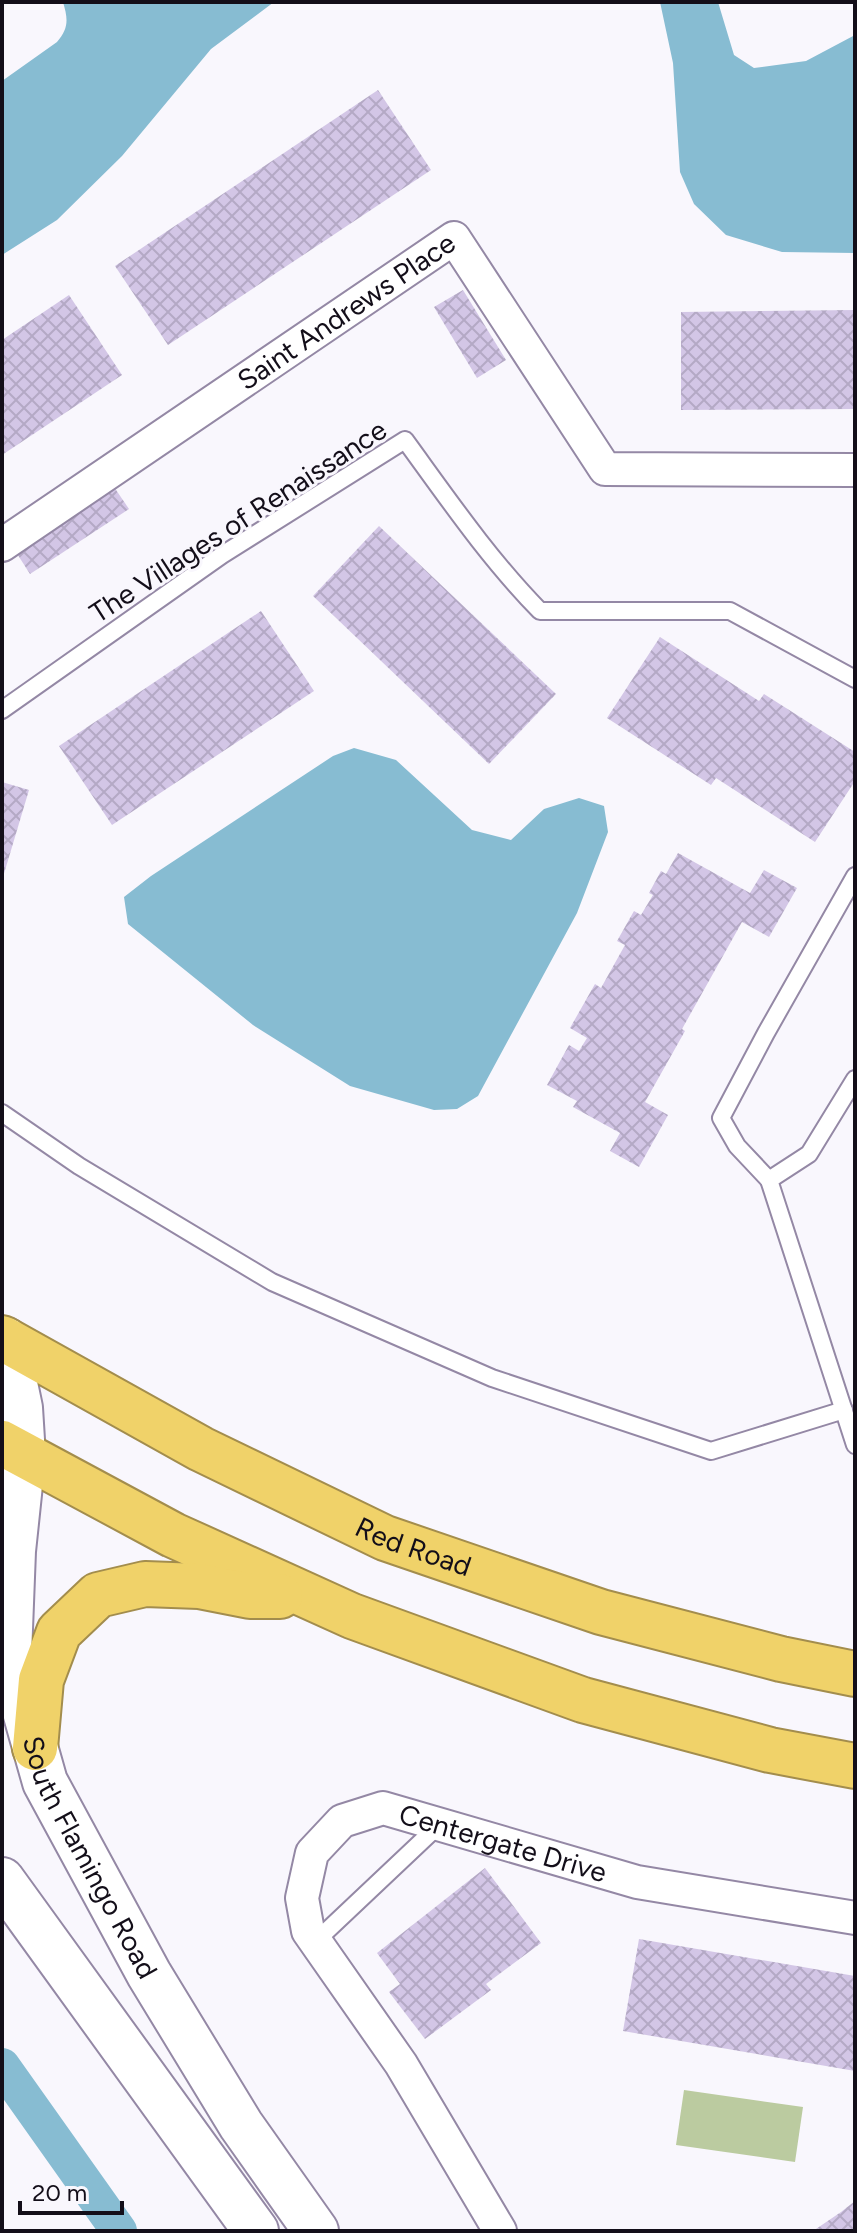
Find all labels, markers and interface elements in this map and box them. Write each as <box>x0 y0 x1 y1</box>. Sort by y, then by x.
street label: Saint Andrews Place <box>231 225 461 397</box>
street label: The Villages of Renaissance <box>83 412 393 630</box>
street label: Red Road <box>350 1509 476 1583</box>
street label: South Flamingo Road <box>16 1732 165 1984</box>
street label: Centergate Drive <box>395 1797 611 1889</box>
scale bar <box>20 2165 122 2215</box>
text: 20 m <box>32 2178 87 2207</box>

